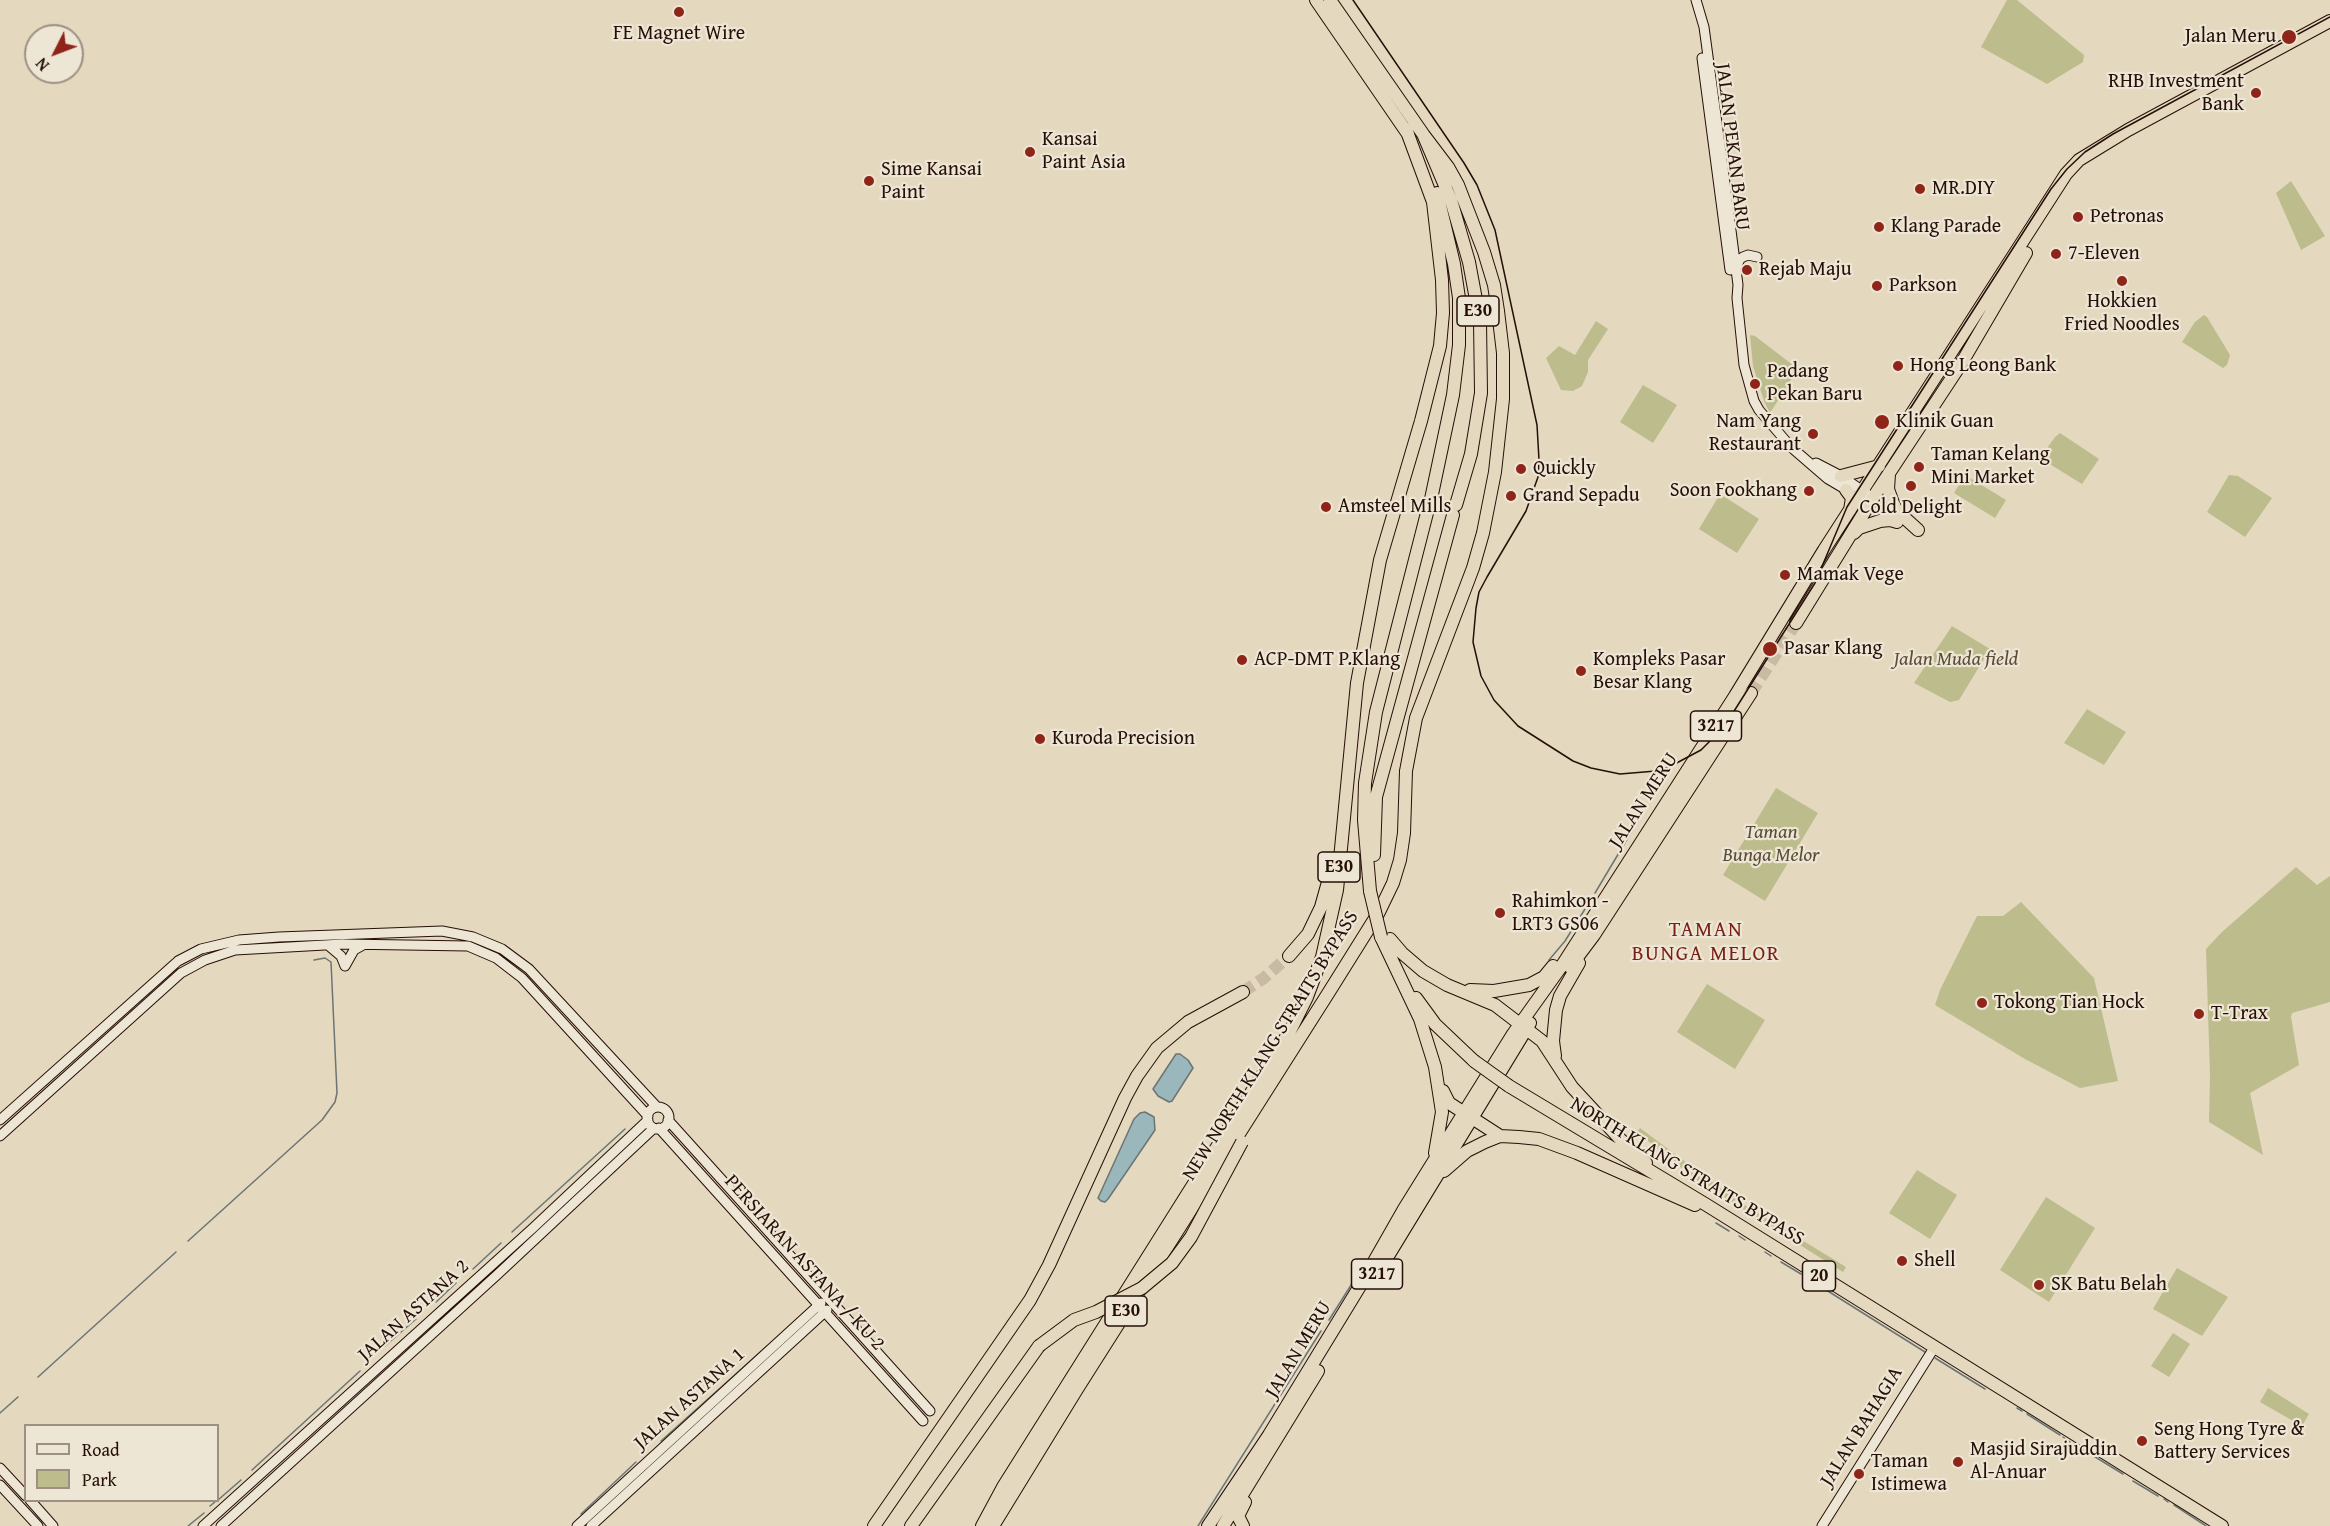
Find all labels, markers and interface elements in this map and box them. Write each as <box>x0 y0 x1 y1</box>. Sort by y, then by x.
marker: FE Magnet Wire <box>672 5 686 19</box>
place label: FE Magnet Wire <box>613 22 745 46</box>
north arrow <box>24 24 84 84</box>
place label: Jalan Meru <box>2185 25 2276 49</box>
marker: Jalan Meru <box>2280 28 2298 46</box>
text: N <box>30 53 55 77</box>
street label: JALAN PEKAN BARU <box>1710 62 1754 232</box>
place label: RHB Investment Bank <box>2108 70 2244 117</box>
marker: RHB Investment Bank <box>2249 86 2263 100</box>
place label: Kansai Paint Asia <box>1042 128 1126 175</box>
marker: Kansai Paint Asia <box>1023 145 1037 159</box>
place label: Sime Kansai Paint <box>881 158 982 205</box>
marker: Sime Kansai Paint <box>862 174 876 188</box>
place label: MR.DIY <box>1932 177 1995 201</box>
marker: MR.DIY <box>1913 182 1927 196</box>
place label: Petronas <box>2090 205 2164 229</box>
marker: Petronas <box>2071 210 2085 224</box>
place label: Klang Parade <box>1891 215 2001 239</box>
marker: Klang Parade <box>1872 220 1886 234</box>
place label: 7-Eleven <box>2068 242 2140 266</box>
marker: 7-Eleven <box>2049 247 2063 261</box>
place label: Rejab Maju <box>1759 258 1852 282</box>
marker: Rejab Maju <box>1740 263 1754 277</box>
place label: Parkson <box>1889 274 1957 298</box>
marker: Hokkien Fried Noodles <box>2115 274 2129 288</box>
marker: Parkson <box>1870 279 1884 293</box>
place label: Hokkien Fried Noodles <box>2064 290 2180 337</box>
road number: E30 <box>1457 296 1499 326</box>
place label: Hong Leong Bank <box>1910 354 2056 378</box>
marker: Hong Leong Bank <box>1891 359 1905 373</box>
place label: Padang Pekan Baru <box>1767 360 1862 407</box>
marker: Padang Pekan Baru <box>1748 377 1762 391</box>
place label: Nam Yang Restaurant <box>1709 410 1801 457</box>
place label: Klinik Guan <box>1896 410 1994 434</box>
marker: Klinik Guan <box>1873 413 1891 431</box>
marker: Nam Yang Restaurant <box>1806 427 1820 441</box>
place label: Taman Kelang Mini Market <box>1931 443 2050 490</box>
place label: Quickly <box>1533 457 1596 481</box>
marker: Taman Kelang Mini Market <box>1912 460 1926 474</box>
marker: Quickly <box>1514 462 1528 476</box>
place label: Soon Fookhang <box>1670 479 1797 503</box>
marker: Cold Delight <box>1904 479 1918 493</box>
place label: Grand Sepadu <box>1523 484 1639 508</box>
marker: Soon Fookhang <box>1802 484 1816 498</box>
marker: Grand Sepadu <box>1504 489 1518 503</box>
place label: Amsteel Mills <box>1338 495 1451 519</box>
place label: Cold Delight <box>1860 496 1962 520</box>
marker: Amsteel Mills <box>1319 500 1333 514</box>
place label: Mamak Vege <box>1797 563 1904 587</box>
marker: Mamak Vege <box>1778 568 1792 582</box>
place label: Pasar Klang <box>1784 637 1882 661</box>
marker: Pasar Klang <box>1761 640 1779 658</box>
place label: ACP-DMT P.Klang <box>1254 648 1400 672</box>
place label: Kompleks Pasar Besar Klang <box>1593 648 1726 695</box>
park label: Jalan Muda field <box>1894 648 2018 672</box>
marker: ACP-DMT P.Klang <box>1235 653 1249 667</box>
marker: Kompleks Pasar Besar Klang <box>1574 664 1588 678</box>
road number: 3217 <box>1690 711 1742 741</box>
place label: Kuroda Precision <box>1052 727 1195 751</box>
marker: Kuroda Precision <box>1033 732 1047 746</box>
street label: JALAN MERU <box>1604 749 1684 853</box>
park label: Taman Bunga Melor <box>1723 821 1819 868</box>
road number: E30 <box>1318 852 1360 882</box>
place label: Rahimkon - LRT3 GS06 <box>1512 890 1609 937</box>
marker: Rahimkon - LRT3 GS06 <box>1493 906 1507 920</box>
street label: NEW NORTH KLANG STRAITS BYPASS <box>1178 907 1364 1185</box>
district label: TAMAN BUNGA MELOR <box>1632 918 1780 968</box>
place label: Tokong Tian Hock <box>1994 991 2144 1015</box>
marker: Tokong Tian Hock <box>1975 996 1989 1010</box>
place label: T-Trax <box>2211 1002 2268 1026</box>
marker: T-Trax <box>2192 1007 2206 1021</box>
street label: NORTH KLANG STRAITS BYPASS <box>1566 1092 1808 1252</box>
street label: PERSIARAN ASTANA / KU 2 <box>719 1170 889 1356</box>
place label: Shell <box>1914 1249 1956 1273</box>
marker: Shell <box>1895 1254 1909 1268</box>
street label: JALAN ASTANA 2 <box>354 1255 474 1367</box>
road number: 3217 <box>1352 1259 1402 1289</box>
road number: 20 <box>1802 1261 1836 1291</box>
place label: SK Batu Belah <box>2051 1273 2167 1297</box>
marker: SK Batu Belah <box>2032 1278 2046 1292</box>
road number: E30 <box>1105 1296 1147 1326</box>
street label: JALAN MERU <box>1261 1297 1337 1403</box>
street label: JALAN ASTANA 1 <box>630 1343 750 1455</box>
street label: JALAN BAHAGIA <box>1816 1363 1908 1491</box>
place label: Seng Hong Tyre & Battery Services <box>2154 1418 2304 1465</box>
legend <box>24 1424 219 1502</box>
marker: Seng Hong Tyre & Battery Services <box>2135 1434 2149 1448</box>
text: Road <box>82 1436 120 1463</box>
place label: Masjid Sirajuddin Al-Anuar <box>1970 1438 2117 1485</box>
place label: Taman Istimewa <box>1871 1450 1947 1497</box>
marker: Masjid Sirajuddin Al-Anuar <box>1951 1455 1965 1469</box>
text: Park <box>82 1466 117 1493</box>
marker: Taman Istimewa <box>1852 1467 1866 1481</box>

